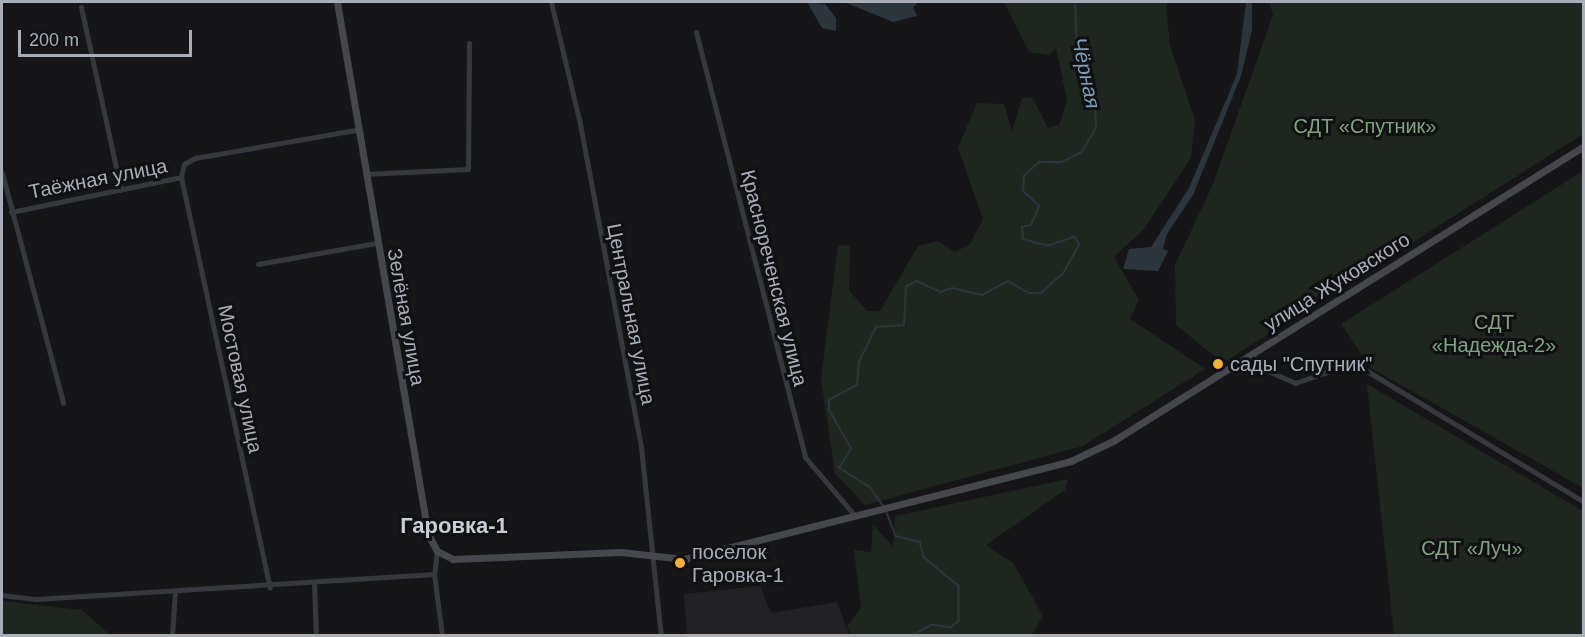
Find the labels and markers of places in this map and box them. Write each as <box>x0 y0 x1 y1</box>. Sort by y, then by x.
place label: сады "Спутник" <box>1230 352 1372 376</box>
marker: сады "Спутник" <box>1211 357 1225 371</box>
place label: поселок Гаровка-1 <box>692 540 784 587</box>
marker: поселок Гаровка-1 <box>673 556 687 570</box>

